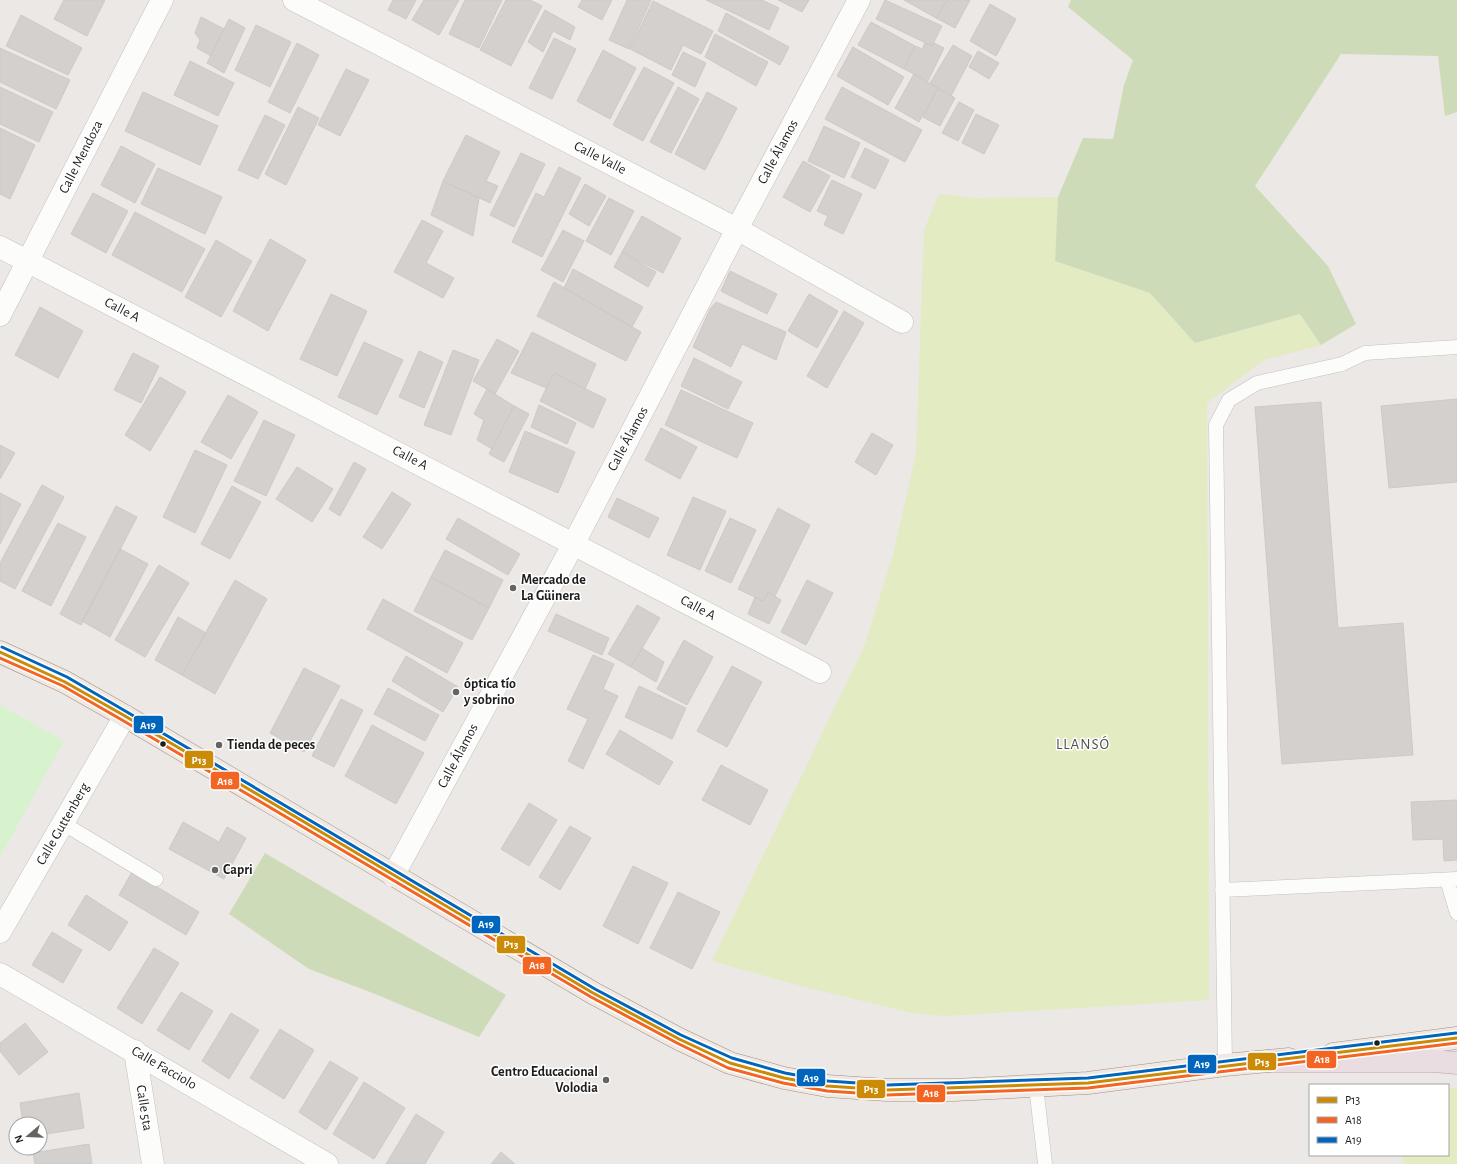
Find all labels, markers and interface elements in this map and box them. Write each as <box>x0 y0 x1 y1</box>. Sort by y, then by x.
street label: Calle Álamos <box>753 116 801 186</box>
street label: Calle Mendoza <box>57 118 106 196</box>
street label: Calle Valle <box>572 139 628 177</box>
street label: Calle A <box>102 295 142 325</box>
street label: Calle Álamos <box>603 403 651 473</box>
street label: Calle A <box>390 443 430 473</box>
place label: Mercado de La Güinera <box>521 573 586 603</box>
marker: Mercado de La Güinera <box>508 583 518 593</box>
street label: Calle A <box>678 593 718 623</box>
place label: óptica tío y sobrino <box>463 677 516 707</box>
marker: óptica tío y sobrino <box>451 687 461 697</box>
line badge: A19 <box>133 715 164 734</box>
text: A19 <box>140 720 156 731</box>
street label: Calle Álamos <box>433 720 481 790</box>
district label: LLANSÓ <box>1056 735 1110 752</box>
place label: Tienda de peces <box>227 738 315 752</box>
unlabelled marker <box>158 739 168 749</box>
marker: Tienda de peces <box>214 740 224 750</box>
line badge: P13 <box>184 750 214 769</box>
text: P13 <box>192 755 207 766</box>
line badge: A18 <box>210 771 240 790</box>
text: A18 <box>217 776 233 787</box>
street label: Calle Guttenberg <box>34 780 92 867</box>
place label: Capri <box>223 863 253 877</box>
marker: Capri <box>210 865 220 875</box>
line badge: A19 <box>471 915 501 934</box>
text: A19 <box>478 919 494 930</box>
line badge: P13 <box>496 935 526 954</box>
text: P13 <box>504 939 519 950</box>
line badge: A18 <box>522 956 552 975</box>
text: A18 <box>529 960 545 971</box>
unlabelled marker <box>1372 1038 1382 1048</box>
street label: Calle Facciolo <box>129 1044 199 1092</box>
line badge: A18 <box>1306 1050 1337 1069</box>
line badge: P13 <box>1247 1052 1277 1071</box>
line badge: A19 <box>1187 1054 1217 1074</box>
text: A18 <box>1314 1054 1330 1065</box>
text: P13 <box>1255 1057 1270 1068</box>
text: A19 <box>1194 1059 1210 1070</box>
place label: Centro Educacional Volodia <box>491 1065 598 1095</box>
line badge: A19 <box>796 1068 826 1087</box>
text: A19 <box>803 1073 819 1084</box>
marker: Centro Educacional Volodia <box>601 1075 611 1085</box>
line badge: P13 <box>856 1079 886 1099</box>
street label: Calle 5ta <box>133 1084 155 1132</box>
text: P13 <box>864 1084 879 1095</box>
line badge: A18 <box>916 1084 946 1103</box>
legend <box>1309 1084 1449 1156</box>
text: A18 <box>923 1088 939 1099</box>
text: P13 <box>1345 1094 1360 1106</box>
text: A18 <box>1345 1114 1362 1126</box>
north arrow <box>8 1116 48 1156</box>
text: N <box>13 1134 25 1145</box>
text: A19 <box>1345 1134 1362 1146</box>

